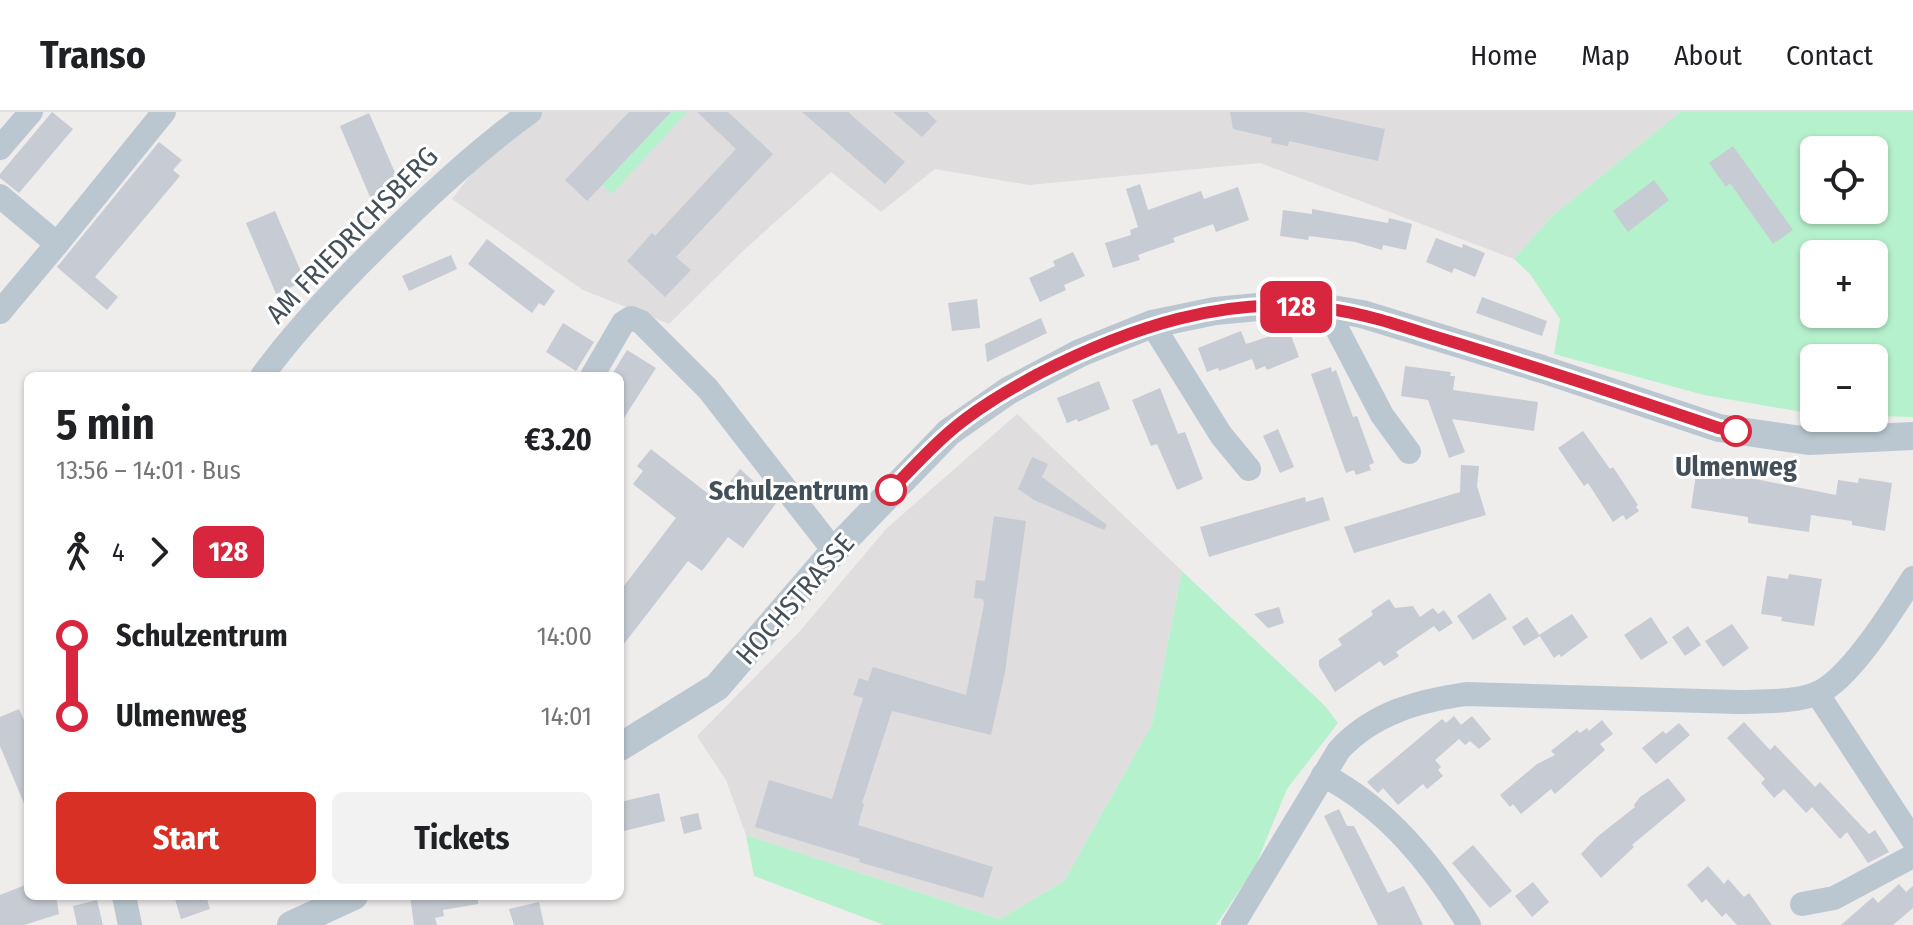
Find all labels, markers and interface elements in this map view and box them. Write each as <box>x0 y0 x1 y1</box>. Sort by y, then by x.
text: Transo <box>40 32 146 78</box>
text: Home <box>1470 39 1537 72</box>
text: Map <box>1581 39 1630 72</box>
text: About <box>1674 39 1742 72</box>
text: Contact <box>1786 39 1873 72</box>
map controls <box>1800 136 1888 432</box>
button: locate <box>1800 136 1888 224</box>
street label: AM FRIEDRICHSBERG <box>259 140 445 330</box>
button: + <box>1800 240 1888 328</box>
line badge: 128 <box>1250 281 1342 333</box>
text: 128 <box>1276 290 1316 323</box>
button: − <box>1800 344 1888 432</box>
text: 5 min <box>56 398 155 451</box>
marker: Ulmenweg <box>1721 416 1751 446</box>
text: €3.20 <box>525 422 592 458</box>
place label: Ulmenweg <box>1675 450 1797 483</box>
text: 13:56 – 14:01 · Bus <box>56 455 241 486</box>
place label: Schulzentrum <box>709 474 869 507</box>
marker: Schulzentrum <box>876 475 906 505</box>
street label: HOCHSTRASSE <box>729 527 861 671</box>
icon: walk <box>56 530 100 574</box>
icon: forward <box>137 530 181 574</box>
text: 128 <box>209 535 248 568</box>
text: 4 <box>112 537 125 568</box>
text: Schulzentrum <box>116 618 288 654</box>
text: 14:00 <box>537 621 592 652</box>
text: Ulmenweg <box>116 698 246 734</box>
text: 14:01 <box>541 701 592 732</box>
button: Start <box>56 792 316 884</box>
button: Tickets <box>332 792 592 884</box>

